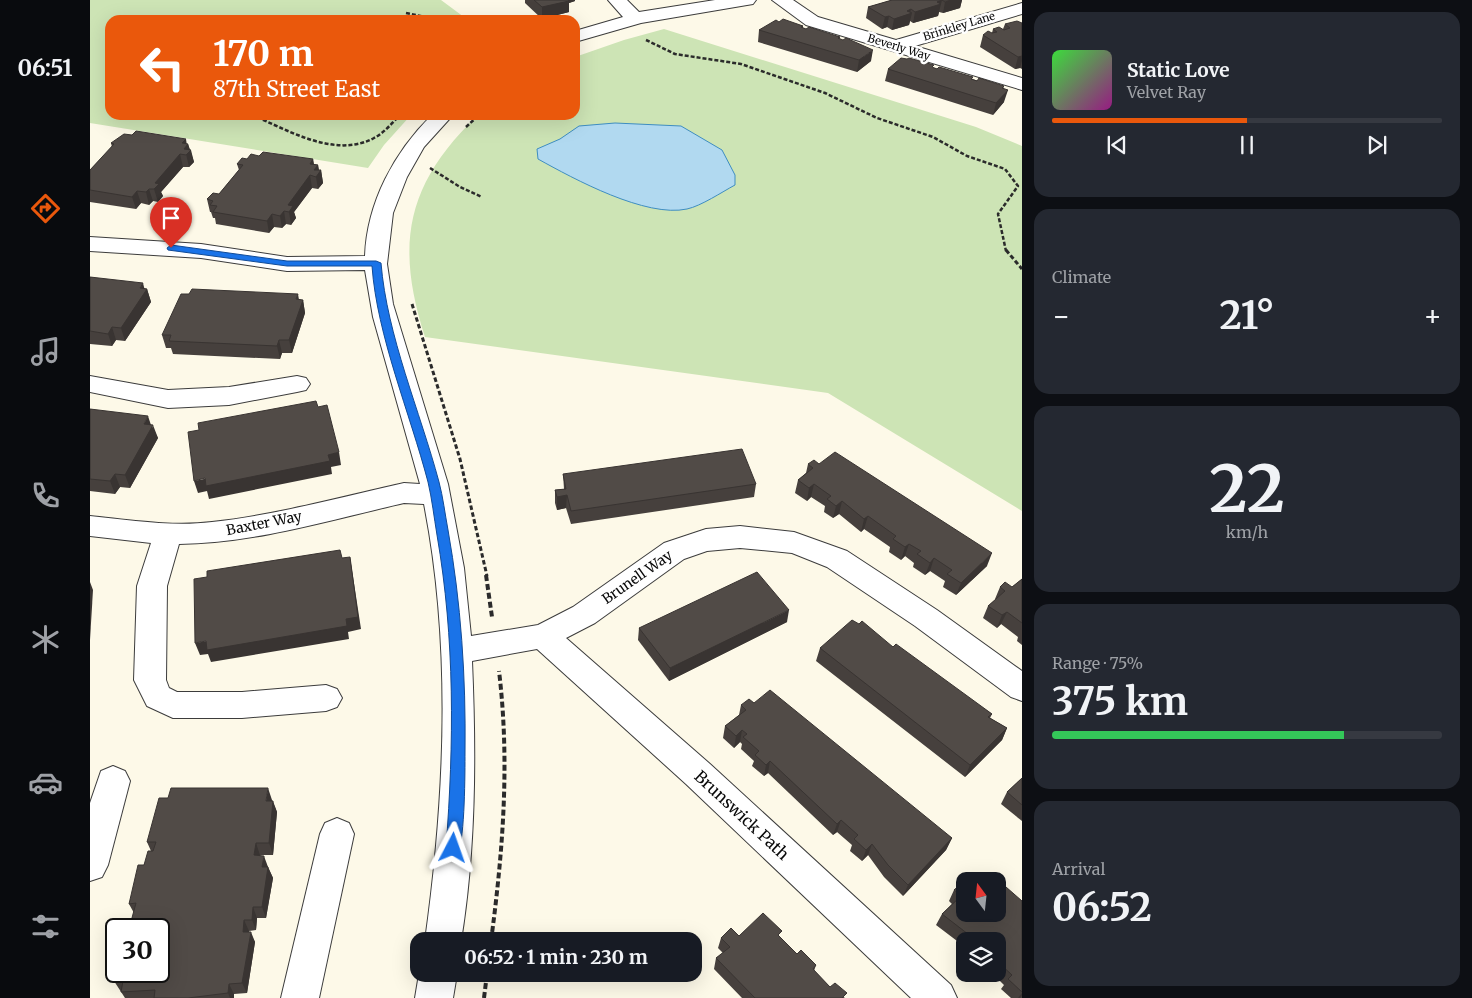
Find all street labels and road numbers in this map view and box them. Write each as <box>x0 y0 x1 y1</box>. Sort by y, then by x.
street label: Brinkley Lane <box>921 8 997 44</box>
street label: Beverly Way <box>866 31 933 63</box>
street label: Baxter Way <box>225 507 304 539</box>
street label: Brunell Way <box>598 546 676 608</box>
street label: Brunswick Path <box>691 766 794 864</box>

